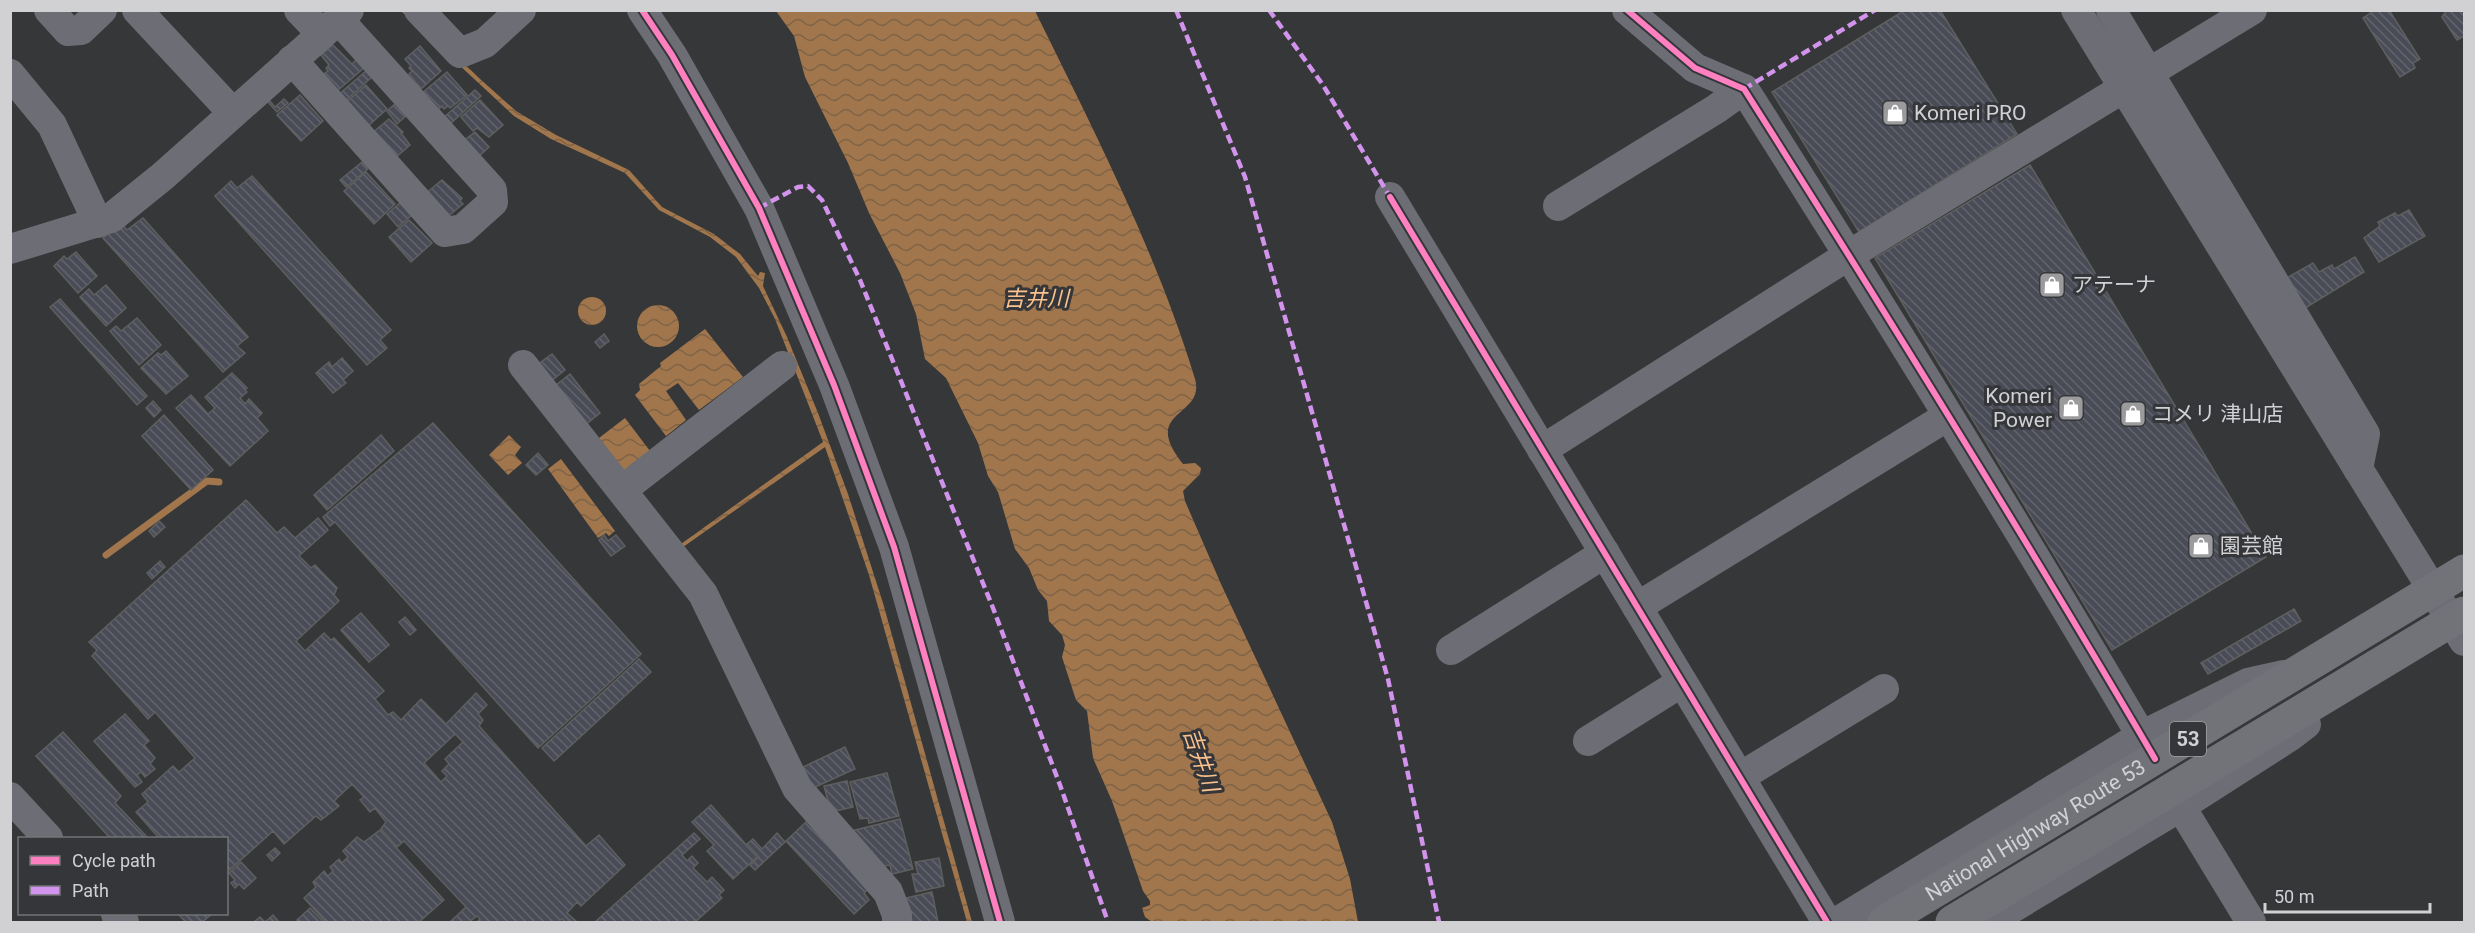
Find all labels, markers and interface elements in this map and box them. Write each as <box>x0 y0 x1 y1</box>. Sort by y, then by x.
shop icon: Komeri PRO <box>1880 98 1910 128</box>
place label: Komeri PRO <box>1914 101 2027 125</box>
shop icon: アテーナ <box>2037 270 2067 300</box>
place label: アテーナ <box>2072 273 2156 297</box>
water label: 吉井川 <box>1003 286 1071 311</box>
place label: Komeri Power <box>1985 384 2052 432</box>
shop icon: Komeri Power <box>2056 393 2086 423</box>
shop icon: コメリ 津山店 <box>2118 399 2148 429</box>
place label: コメリ 津山店 <box>2152 402 2283 426</box>
shop icon: 園芸館 <box>2186 531 2216 561</box>
place label: 園芸館 <box>2220 534 2283 558</box>
road number: 53 <box>2170 722 2206 756</box>
water label: 吉井川 <box>1178 725 1224 797</box>
street label: National Highway Route 53 <box>1921 755 2150 906</box>
legend <box>18 837 228 915</box>
text: Cycle path <box>72 850 156 871</box>
scale bar <box>2265 876 2430 914</box>
text: Path <box>72 880 109 901</box>
text: 50 m <box>2274 886 2314 907</box>

